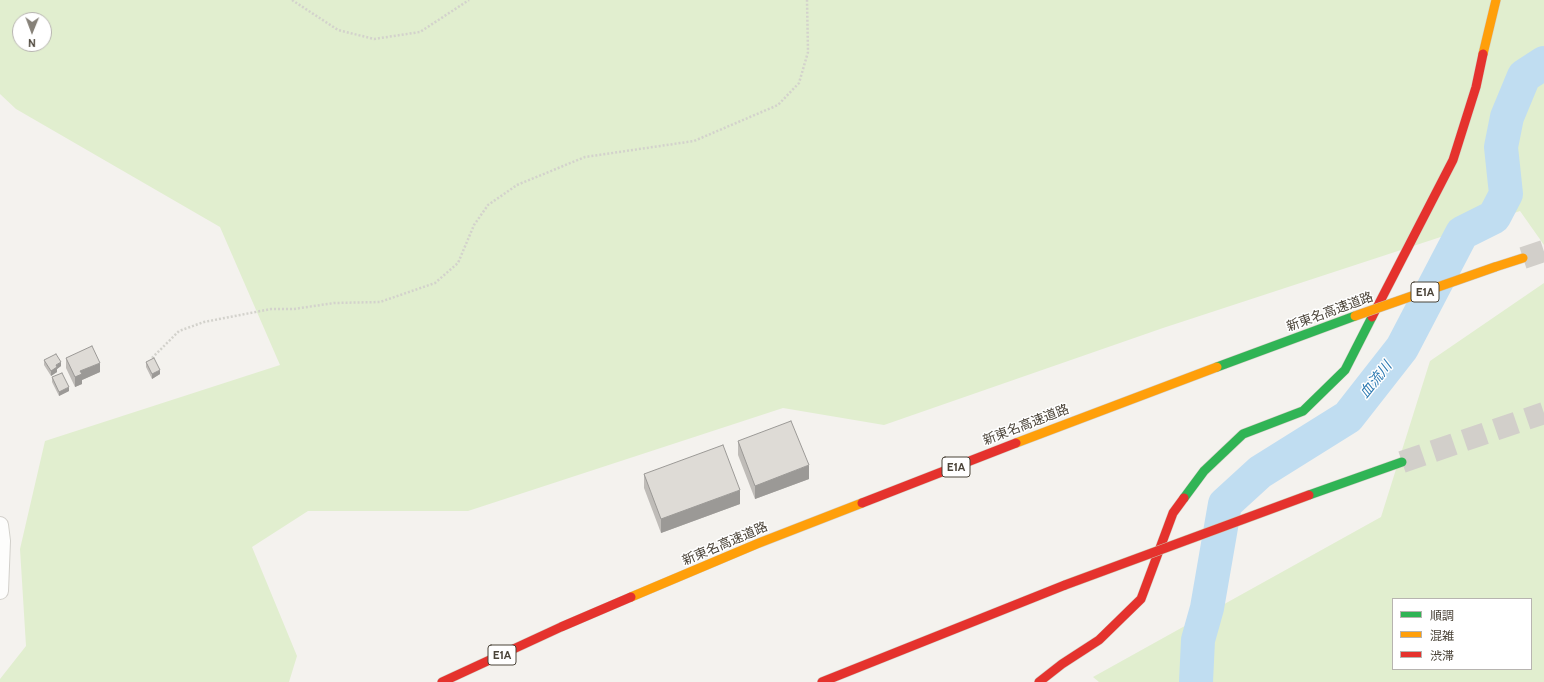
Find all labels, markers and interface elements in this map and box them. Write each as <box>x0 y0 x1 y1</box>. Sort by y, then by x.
north arrow <box>12 12 52 52</box>
text: N <box>28 36 36 50</box>
road number: E1A <box>1411 282 1439 302</box>
street label: 新東名高速道路 <box>1285 289 1375 335</box>
water label: 血流川 <box>1356 358 1396 402</box>
street label: 新東名高速道路 <box>981 401 1071 449</box>
road number: E1A <box>942 457 970 477</box>
street label: 新東名高速道路 <box>680 519 770 569</box>
legend <box>1392 598 1532 670</box>
text: 順調 <box>1430 608 1454 623</box>
text: 混雑 <box>1430 628 1454 643</box>
road number: E1A <box>488 645 516 665</box>
text: 渋滞 <box>1430 648 1454 663</box>

